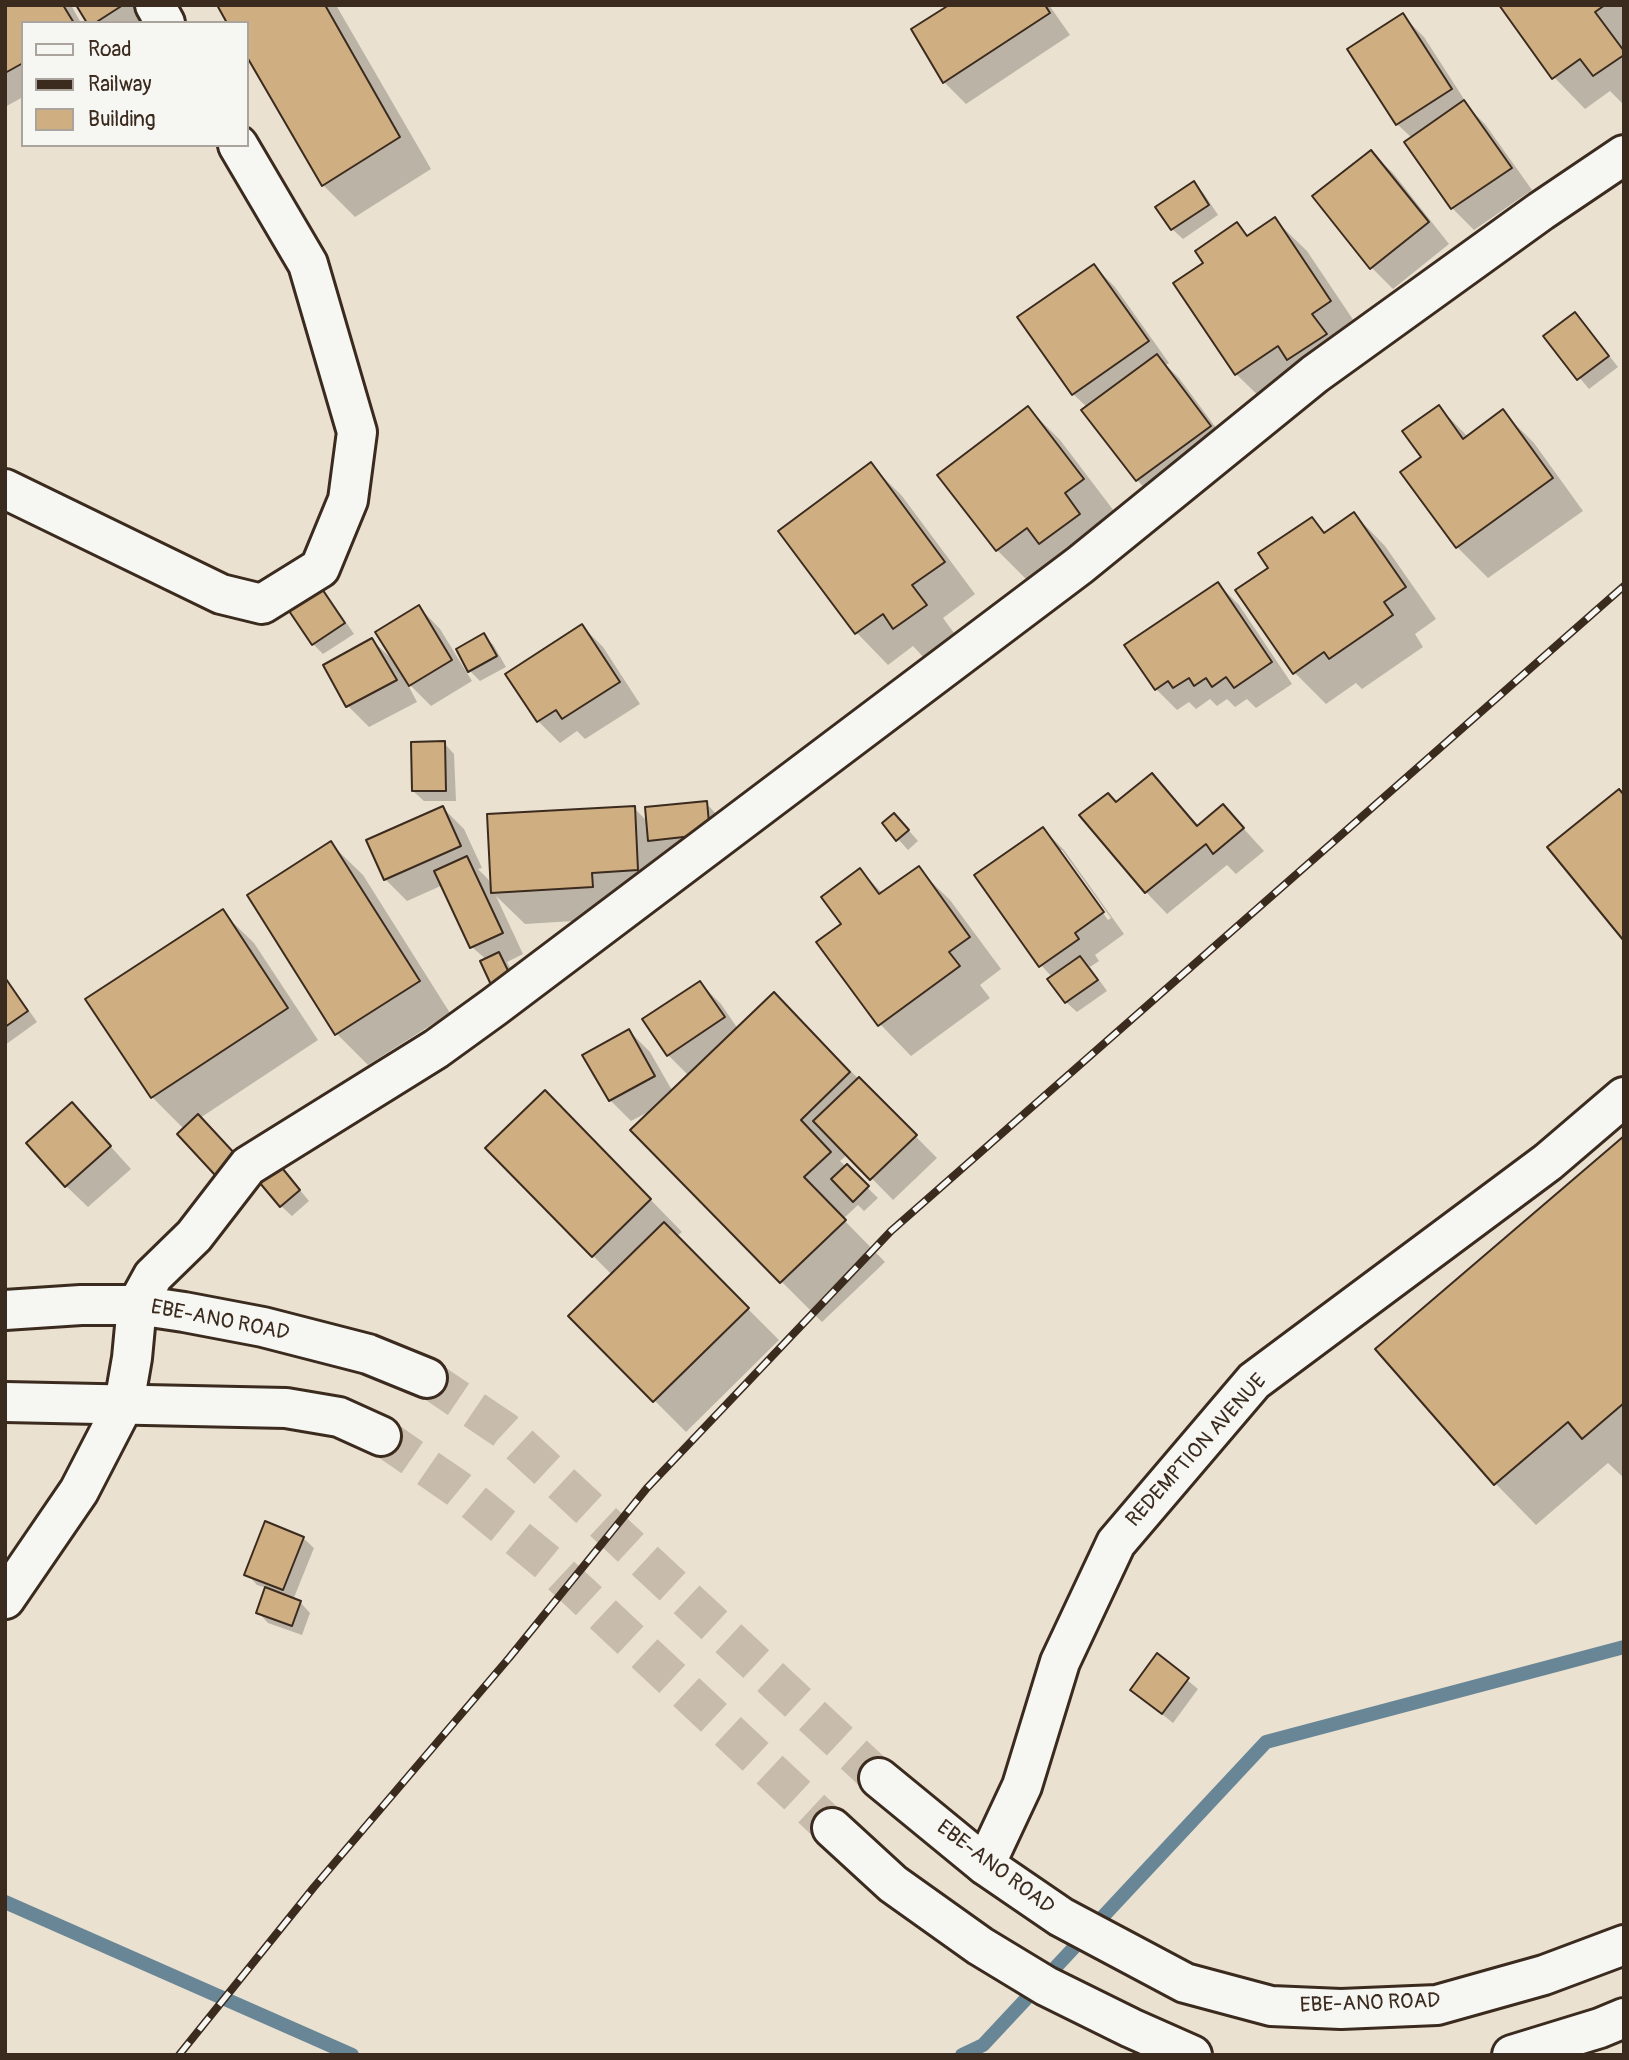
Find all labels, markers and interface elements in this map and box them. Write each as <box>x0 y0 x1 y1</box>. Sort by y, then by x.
legend <box>21 21 248 147</box>
text: Road <box>88 36 132 63</box>
text: Railway <box>88 71 152 98</box>
text: Building <box>88 106 155 133</box>
street label: EBE-ANO ROAD <box>149 1295 291 1347</box>
street label: REDEMPTION AVENUE <box>1122 1369 1272 1533</box>
street label: EBE-ANO ROAD <box>931 1816 1059 1920</box>
street label: EBE-ANO ROAD <box>1299 1989 1441 2019</box>

